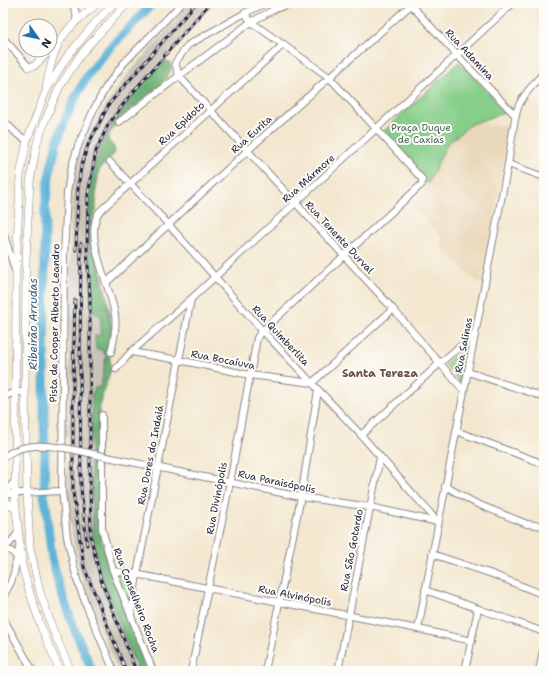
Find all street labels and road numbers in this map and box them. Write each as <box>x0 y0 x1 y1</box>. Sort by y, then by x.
street label: Rua Adamina <box>443 26 497 83</box>
street label: Rua Epidoto <box>156 99 207 148</box>
street label: Rua Eurita <box>228 112 275 156</box>
street label: Rua Mármore <box>279 151 338 205</box>
street label: Rua Tenente Durval <box>303 198 377 276</box>
street label: Pista de Cooper Alberto Leandro <box>47 244 62 402</box>
street label: Rua Quimberlita <box>249 302 313 369</box>
street label: Rua Salinas <box>452 316 475 374</box>
street label: Rua Bocaíuva <box>190 347 257 372</box>
street label: Rua Dores do Indaiá <box>134 404 167 506</box>
street label: Rua Divinópolis <box>203 461 230 536</box>
street label: Rua Paraisópolis <box>237 467 317 496</box>
street label: Rua São Gotardo <box>337 508 366 592</box>
street label: Rua Conselheiro Rocha <box>111 546 163 655</box>
street label: Rua Alvinópolis <box>257 582 333 609</box>

